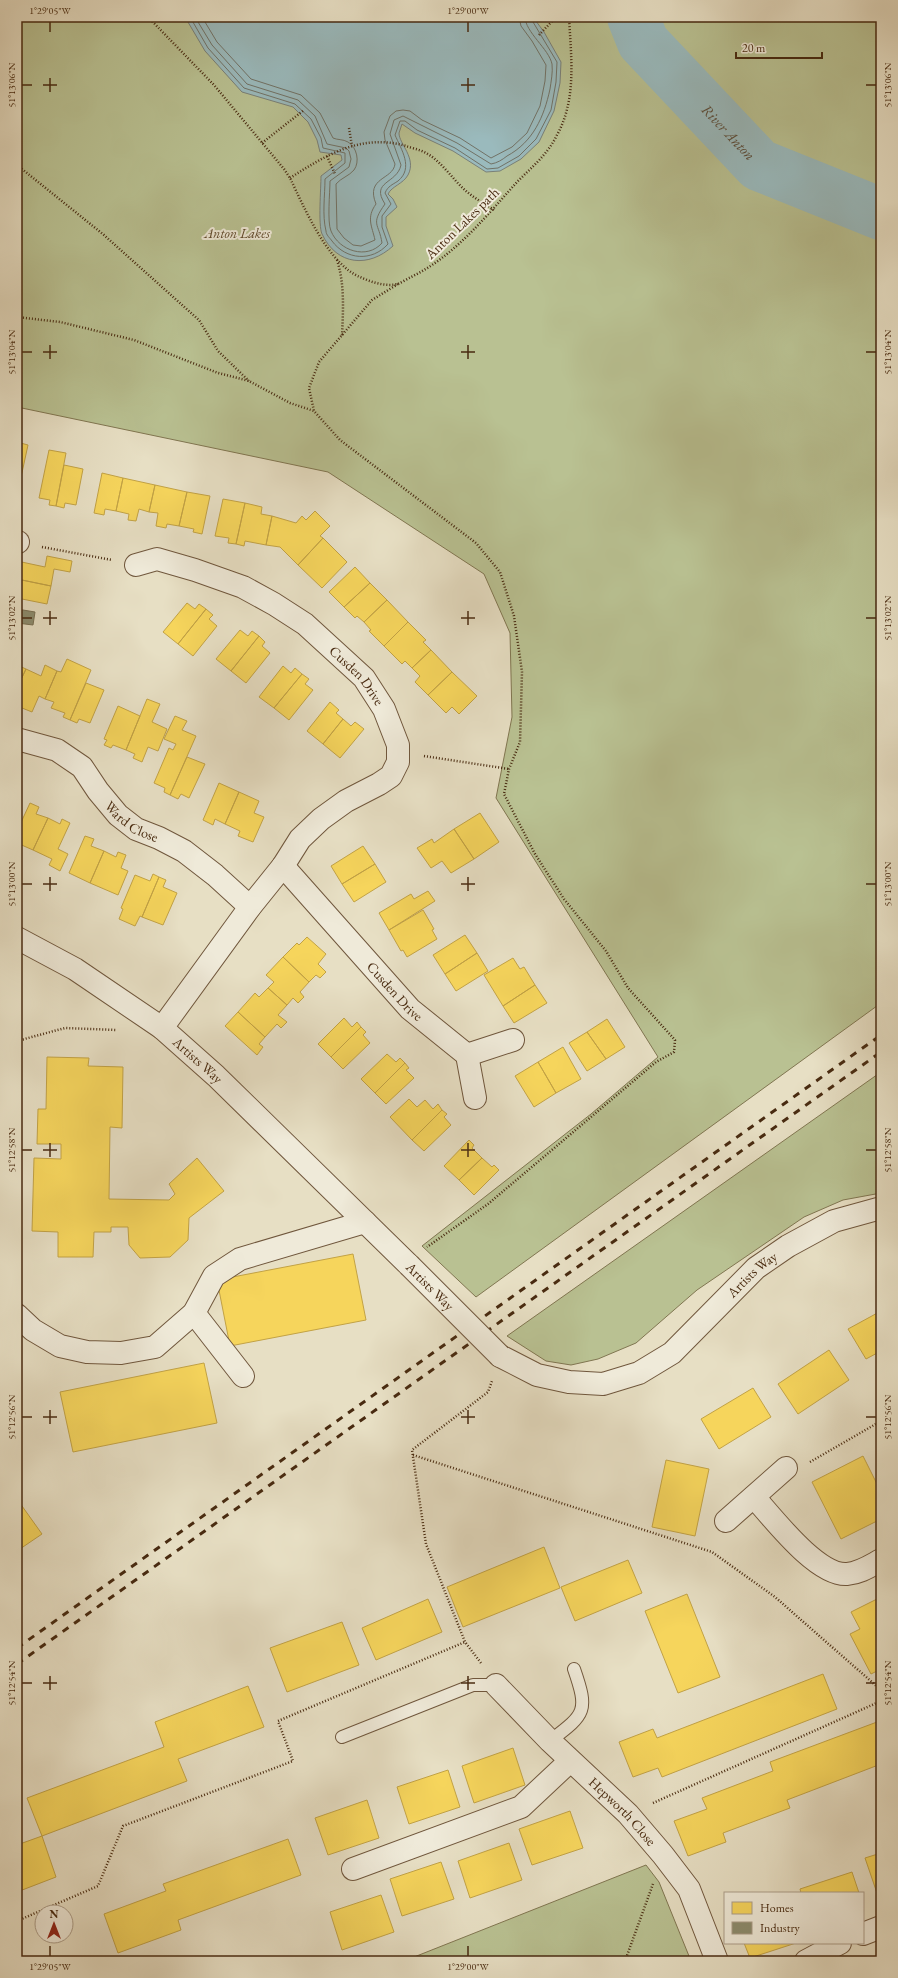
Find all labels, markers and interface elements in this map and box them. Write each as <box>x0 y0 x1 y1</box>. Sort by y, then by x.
text: 1°29'05"W <box>29 4 72 17</box>
text: 1°29'00"W <box>447 4 490 17</box>
scale bar <box>736 34 822 60</box>
text: 20 m <box>742 40 766 56</box>
text: 51°13'06"N <box>5 62 18 107</box>
text: 51°13'06"N <box>881 62 894 107</box>
water label: River Anton <box>697 100 760 164</box>
street label: Anton Lakes path <box>421 183 503 263</box>
park label: Anton Lakes <box>203 224 270 242</box>
text: 51°13'04"N <box>5 329 18 374</box>
text: 51°13'04"N <box>881 329 894 374</box>
text: 51°13'02"N <box>5 595 18 640</box>
text: 51°13'02"N <box>881 595 894 640</box>
street label: Cusden Drive <box>326 642 389 709</box>
street label: Ward Close <box>101 797 162 846</box>
text: 51°13'00"N <box>5 861 18 906</box>
text: 51°13'00"N <box>881 861 894 906</box>
street label: Cusden Drive <box>363 958 427 1025</box>
street label: Artists Way <box>168 1032 228 1088</box>
text: 51°12'58"N <box>5 1127 18 1172</box>
text: 51°12'58"N <box>881 1127 894 1172</box>
street label: Artists Way <box>722 1247 781 1302</box>
street label: Artists Way <box>401 1257 459 1315</box>
text: 51°12'56"N <box>5 1394 18 1439</box>
text: 51°12'56"N <box>881 1394 894 1439</box>
text: 51°12'54"N <box>5 1660 18 1705</box>
text: 51°12'54"N <box>881 1660 894 1705</box>
street label: Hepworth Close <box>585 1773 661 1850</box>
legend <box>724 1892 864 1944</box>
text: Homes <box>760 1900 794 1916</box>
north arrow <box>34 1904 74 1944</box>
text: N <box>50 1907 59 1921</box>
text: Industry <box>760 1920 800 1936</box>
text: 1°29'05"W <box>29 1960 72 1973</box>
text: 1°29'00"W <box>447 1960 490 1973</box>

